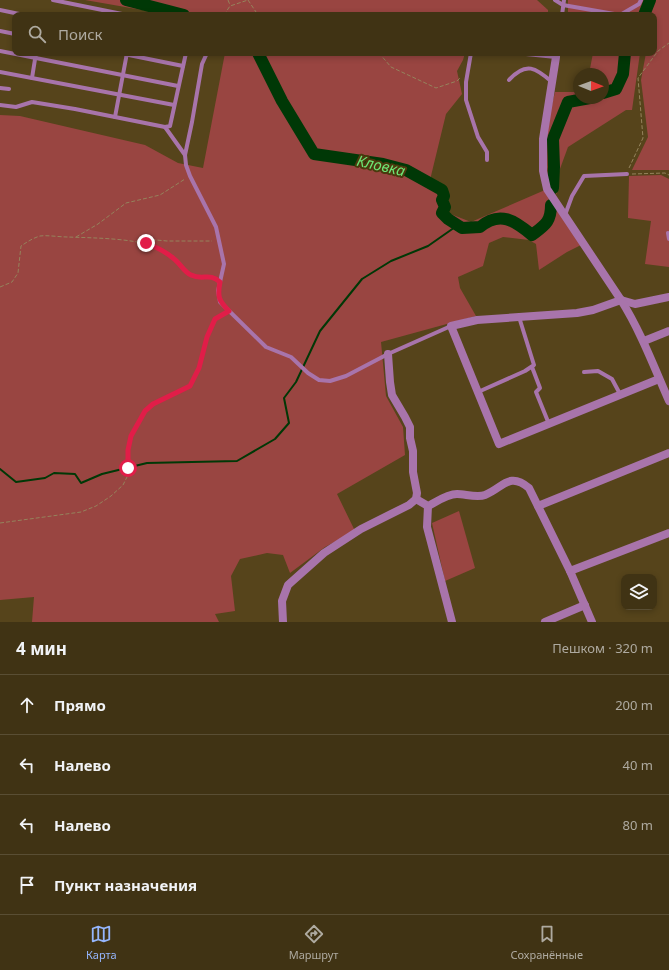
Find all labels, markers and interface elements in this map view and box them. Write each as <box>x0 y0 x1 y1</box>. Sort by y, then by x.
search box <box>12 12 657 56</box>
icon: search <box>26 23 48 45</box>
text: Поиск <box>58 24 103 44</box>
north arrow <box>573 68 609 104</box>
water label: Кловка <box>355 150 408 180</box>
route end <box>137 234 155 252</box>
route start <box>119 459 137 477</box>
map controls <box>621 574 657 610</box>
button: layers <box>621 574 657 610</box>
text: 4 мин <box>16 637 67 660</box>
text: Пешком · 320 m <box>552 639 653 657</box>
icon: ahead <box>16 694 38 716</box>
text: Прямо <box>54 695 106 715</box>
text: 200 m <box>615 696 653 714</box>
icon: left <box>16 754 38 776</box>
text: Налево <box>54 755 111 775</box>
text: 40 m <box>623 756 653 774</box>
icon: left <box>16 814 38 836</box>
text: Налево <box>54 815 111 835</box>
text: 80 m <box>623 816 653 834</box>
icon: arrive <box>16 874 38 896</box>
text: Пункт назначения <box>54 875 197 895</box>
tab: Карта <box>86 923 117 962</box>
tab: Маршрут <box>289 923 338 962</box>
tab: Сохранённые <box>510 923 583 962</box>

